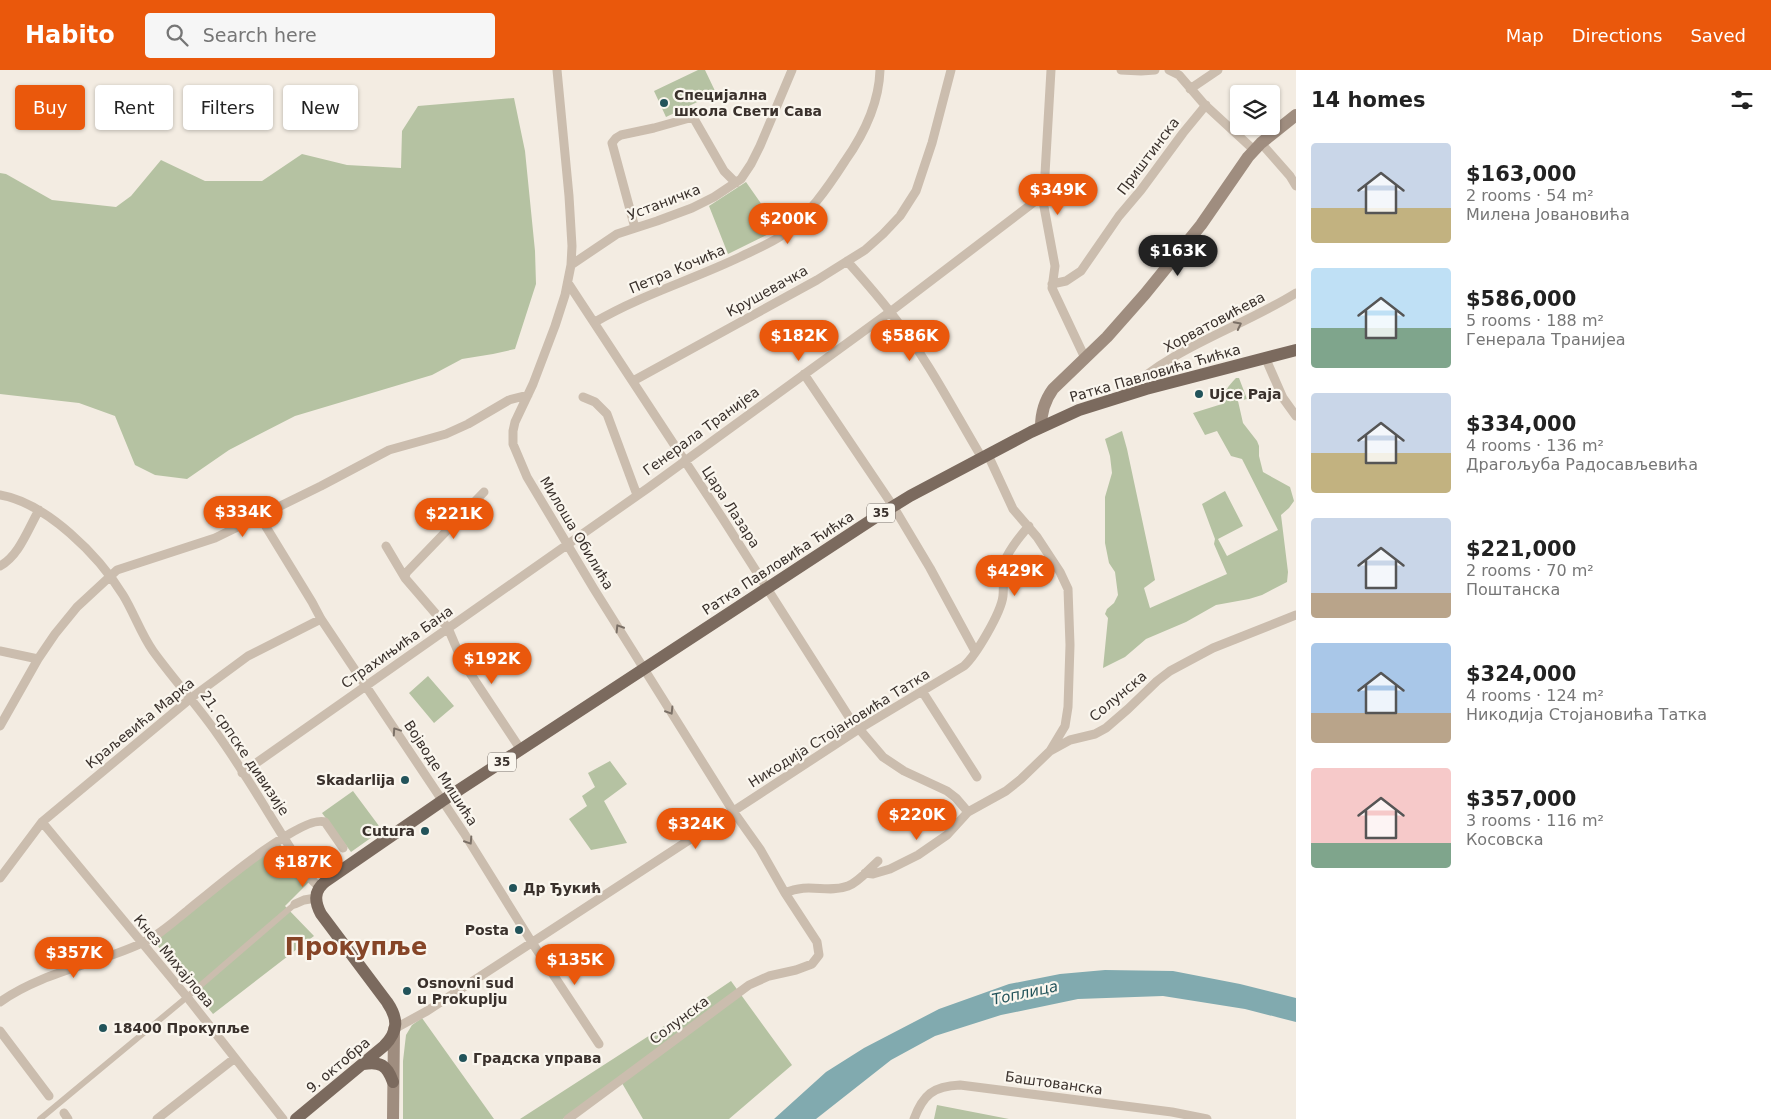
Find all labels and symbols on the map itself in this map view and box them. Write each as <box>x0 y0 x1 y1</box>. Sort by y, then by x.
place label: Специјална школа Свети Сава <box>674 87 822 119</box>
marker: Специјална школа Свети Сава <box>658 97 670 109</box>
street label: Приштинска <box>1114 114 1182 198</box>
pin: $349K <box>1023 174 1093 216</box>
street label: Устаничка <box>625 181 703 223</box>
pin: $200K <box>753 202 823 245</box>
pin: $163K <box>1143 234 1213 277</box>
street label: Петра Кочића <box>627 242 727 296</box>
street label: Крушевачка <box>723 262 811 320</box>
street label: Хорватовићева <box>1161 289 1267 355</box>
pin: $182K <box>764 320 834 362</box>
pin: $586K <box>875 320 945 362</box>
one-way arrow <box>1232 321 1241 331</box>
street label: Ратка Павловића Ћићка <box>1068 341 1242 405</box>
street label: Генерала Транијеа <box>640 383 762 479</box>
place label: Ujce Paja <box>1209 386 1281 402</box>
marker: Ujce Paja <box>1193 388 1205 400</box>
street label: Цара Лазара <box>699 463 763 551</box>
street label: Милоша Обилића <box>537 474 617 592</box>
pin: $334K <box>208 496 278 538</box>
pin: $221K <box>419 498 489 540</box>
road number: 35 <box>867 503 895 522</box>
street label: Ратка Павловића Ћићка <box>699 508 857 618</box>
pin: $429K <box>980 554 1050 597</box>
street label: Страхињића Бана <box>338 602 456 692</box>
one-way arrow <box>615 625 625 634</box>
pin: $192K <box>457 642 527 685</box>
street label: Никодија Стојановића Татка <box>745 665 933 791</box>
street label: Солунска <box>1086 668 1150 724</box>
street label: Краљевића Марка <box>83 674 197 772</box>
street label: 21. српске дивизије <box>197 688 293 818</box>
one-way arrow <box>664 706 674 715</box>
street label: Војводе Мишића <box>401 717 481 829</box>
one-way arrow <box>393 727 402 737</box>
road number: 35 <box>488 752 516 772</box>
place label: Skadarlija <box>316 772 395 788</box>
marker: Skadarlija <box>399 774 411 786</box>
pin: $220K <box>882 798 952 841</box>
pin: $324K <box>661 808 731 850</box>
place label: Cutura <box>362 823 415 839</box>
marker: Cutura <box>419 825 431 837</box>
one-way arrow <box>463 836 473 845</box>
pin: $187K <box>268 846 338 888</box>
place label: Др Ђукић <box>523 880 601 896</box>
marker: Др Ђукић <box>507 882 519 894</box>
street label: Кнез Михајлова <box>131 911 217 1011</box>
place label: Posta <box>465 922 509 938</box>
marker: Posta <box>513 924 525 936</box>
district label: Прокупље <box>285 933 427 961</box>
pin: $357K <box>39 936 109 979</box>
pin: $135K <box>540 944 610 986</box>
place label: Osnovni sud u Prokuplju <box>417 975 514 1007</box>
water label: Топлица <box>990 977 1060 1009</box>
marker: Osnovni sud u Prokuplju <box>401 985 413 997</box>
street label: Солунска <box>646 993 712 1047</box>
place label: 18400 Прокупље <box>113 1020 250 1036</box>
marker: 18400 Прокупље <box>97 1022 109 1034</box>
street label: 9. октобра <box>303 1034 373 1096</box>
place label: Градска управа <box>473 1050 601 1066</box>
marker: Градска управа <box>457 1052 469 1064</box>
street label: Баштованска <box>1004 1068 1104 1098</box>

